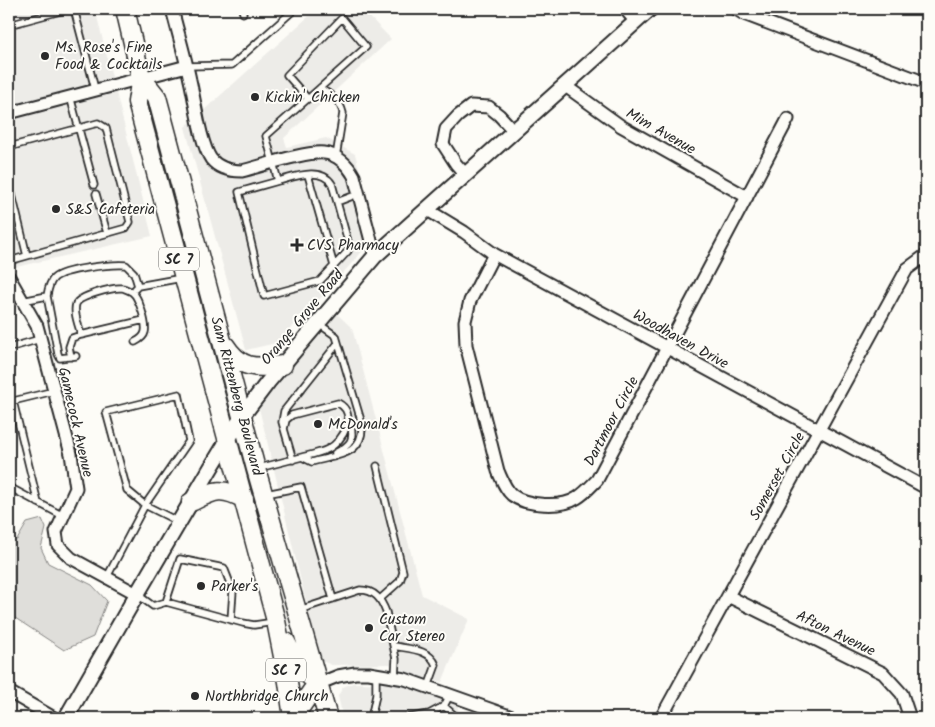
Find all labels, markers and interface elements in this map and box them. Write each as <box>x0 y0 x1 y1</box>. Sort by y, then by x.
place label: Ms. Rose's Fine Food & Cocktails <box>55 36 163 77</box>
marker: Ms. Rose's Fine Food & Cocktails <box>39 50 51 62</box>
place label: Kickin' Chicken <box>265 86 360 110</box>
marker: Kickin' Chicken <box>249 91 261 103</box>
street label: Mim Avenue <box>621 102 700 162</box>
place label: S&S Cafeteria <box>66 198 155 222</box>
marker: S&S Cafeteria <box>50 203 62 215</box>
place label: CVS Pharmacy <box>307 234 400 258</box>
marker: CVS Pharmacy <box>291 239 303 251</box>
road number: SC 7 <box>159 248 199 270</box>
street label: Orange Grove Road <box>255 264 351 371</box>
street label: Woodhaven Drive <box>628 304 733 376</box>
street label: Sam Rittenberg Boulevard <box>203 314 269 479</box>
street label: Gamecock Avenue <box>51 365 99 480</box>
street label: Dartmoor Circle <box>578 372 646 471</box>
place label: McDonald's <box>328 413 398 437</box>
marker: McDonald's <box>312 418 324 430</box>
street label: Somerset Circle <box>744 428 812 525</box>
place label: Parker's <box>211 575 259 599</box>
marker: Parker's <box>195 580 207 592</box>
street label: Afton Avenue <box>792 604 879 664</box>
place label: Custom Car Stereo <box>379 608 445 649</box>
marker: Custom Car Stereo <box>363 622 375 634</box>
road number: SC 7 <box>266 658 306 682</box>
place label: Northbridge Church <box>205 685 328 709</box>
marker: Northbridge Church <box>189 690 201 702</box>

